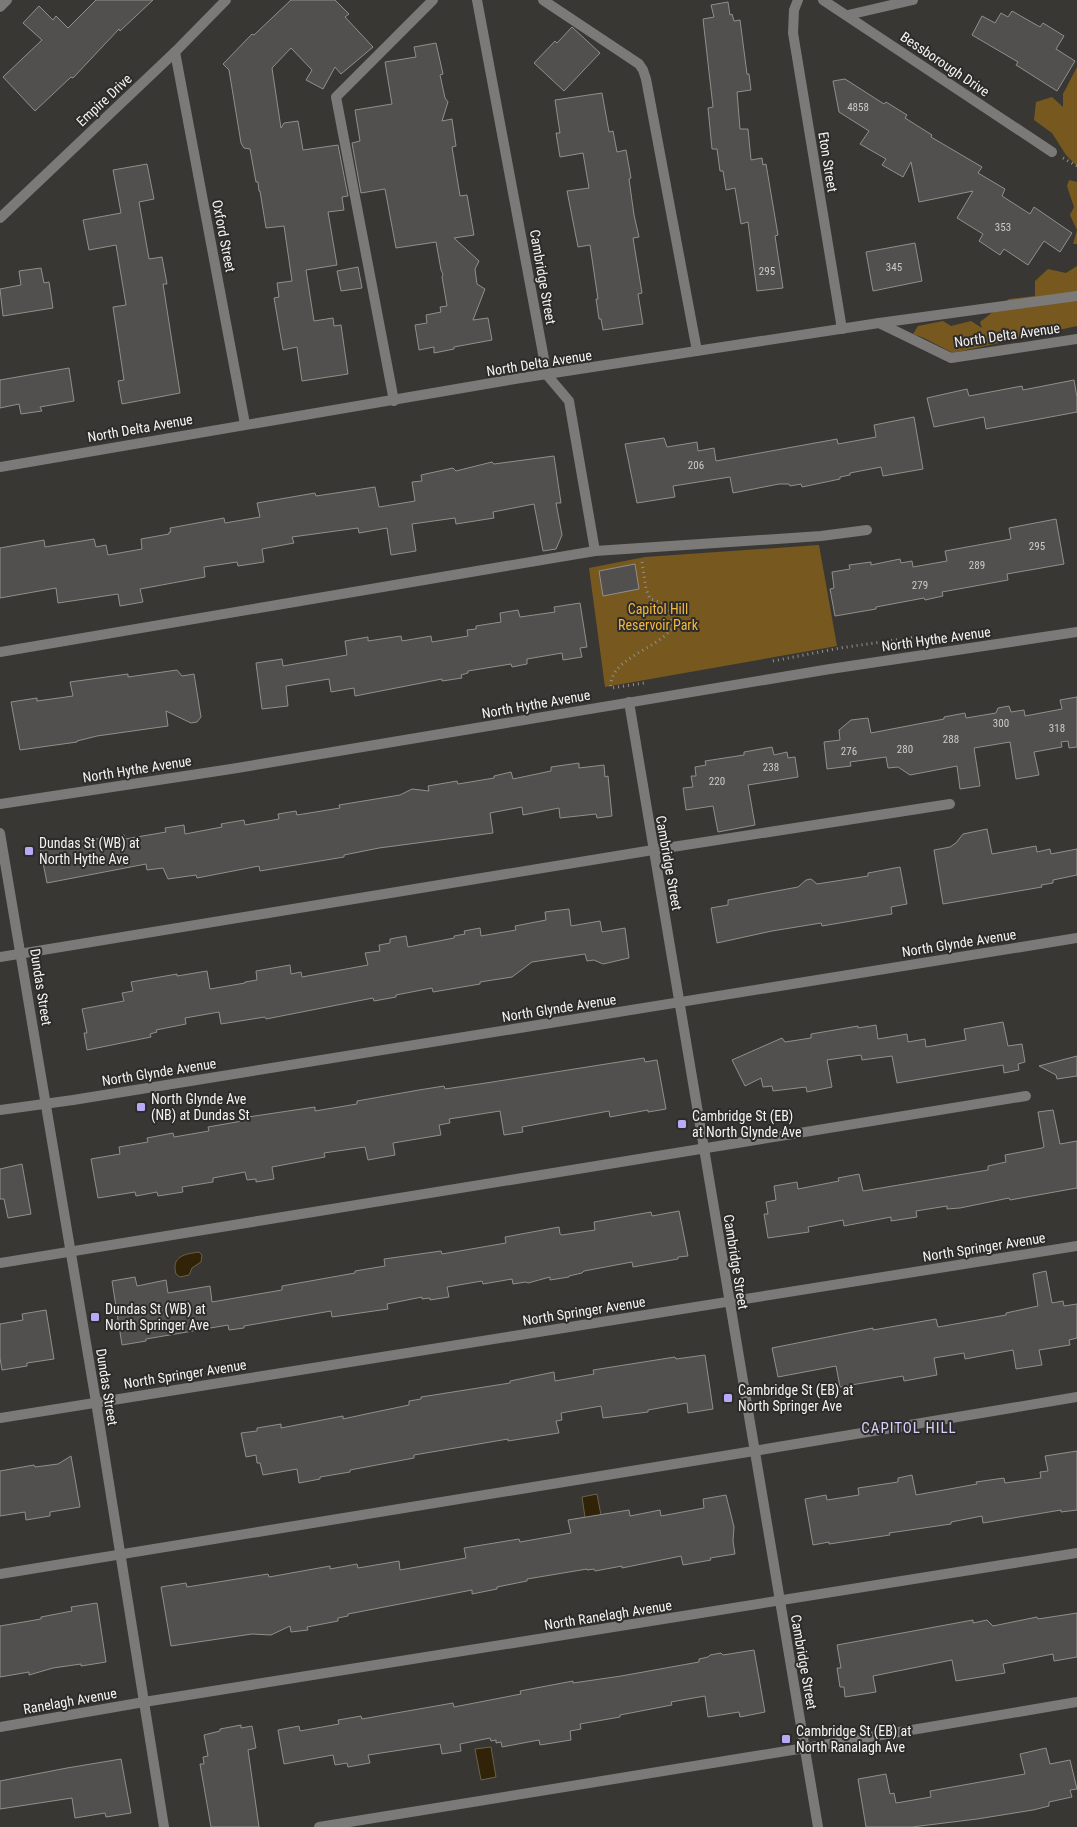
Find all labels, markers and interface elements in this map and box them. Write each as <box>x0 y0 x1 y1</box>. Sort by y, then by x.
street label: Bessborough Drive <box>898 28 993 100</box>
street label: Empire Drive <box>73 70 135 130</box>
house number: 4858 <box>847 101 869 114</box>
street label: Eton Street <box>815 131 841 193</box>
street label: Oxford Street <box>209 199 239 273</box>
house number: 353 <box>995 221 1011 234</box>
street label: Cambridge Street <box>527 228 559 326</box>
house number: 345 <box>886 261 902 274</box>
house number: 295 <box>759 265 775 278</box>
street label: North Delta Avenue <box>953 320 1061 350</box>
street label: North Delta Avenue <box>485 347 593 379</box>
street label: North Delta Avenue <box>86 411 194 445</box>
house number: 206 <box>688 459 704 472</box>
house number: 295 <box>1029 540 1045 553</box>
house number: 289 <box>969 559 985 572</box>
house number: 279 <box>912 579 928 592</box>
park label: Capitol Hill Reservoir Park <box>618 601 699 633</box>
street label: North Hythe Avenue <box>880 623 992 655</box>
street label: North Hythe Avenue <box>480 687 592 721</box>
house number: 300 <box>993 717 1009 730</box>
house number: 318 <box>1049 722 1065 735</box>
house number: 288 <box>943 733 959 746</box>
house number: 280 <box>897 743 913 756</box>
house number: 276 <box>841 745 857 758</box>
street label: North Hythe Avenue <box>81 752 193 785</box>
house number: 238 <box>763 761 779 774</box>
house number: 220 <box>709 775 725 788</box>
street label: Cambridge Street <box>653 814 685 912</box>
place label: Dundas St (WB) at North Hythe Ave <box>39 835 140 867</box>
marker: Dundas St (WB) at North Hythe Ave <box>23 845 35 857</box>
street label: North Glynde Avenue <box>901 926 1018 960</box>
street label: Dundas Street <box>27 947 55 1027</box>
street label: North Glynde Avenue <box>501 991 618 1025</box>
street label: North Glynde Avenue <box>101 1055 218 1089</box>
place label: North Glynde Ave (NB) at Dundas St <box>151 1091 250 1124</box>
marker: North Glynde Ave (NB) at Dundas St <box>135 1101 147 1113</box>
place label: Cambridge St (EB) at North Glynde Ave <box>692 1108 802 1140</box>
marker: Cambridge St (EB) at North Glynde Ave <box>676 1118 688 1130</box>
street label: Cambridge Street <box>721 1213 751 1311</box>
street label: North Springer Avenue <box>921 1229 1047 1265</box>
street label: North Springer Avenue <box>521 1293 647 1329</box>
place label: Dundas St (WB) at North Springer Ave <box>105 1301 209 1333</box>
marker: Dundas St (WB) at North Springer Ave <box>89 1311 101 1323</box>
street label: Dundas Street <box>93 1347 121 1427</box>
street label: North Springer Avenue <box>122 1356 248 1392</box>
place label: Cambridge St (EB) at North Springer Ave <box>738 1382 853 1414</box>
marker: Cambridge St (EB) at North Springer Ave <box>722 1392 734 1404</box>
district label: CAPITOL HILL <box>861 1419 957 1437</box>
street label: North Ranelagh Avenue <box>543 1597 673 1633</box>
street label: Cambridge Street <box>788 1613 820 1711</box>
street label: Ranelagh Avenue <box>22 1685 118 1717</box>
place label: Cambridge St (EB) at North Ranalagh Ave <box>796 1723 911 1755</box>
marker: Cambridge St (EB) at North Ranalagh Ave <box>780 1733 792 1745</box>

